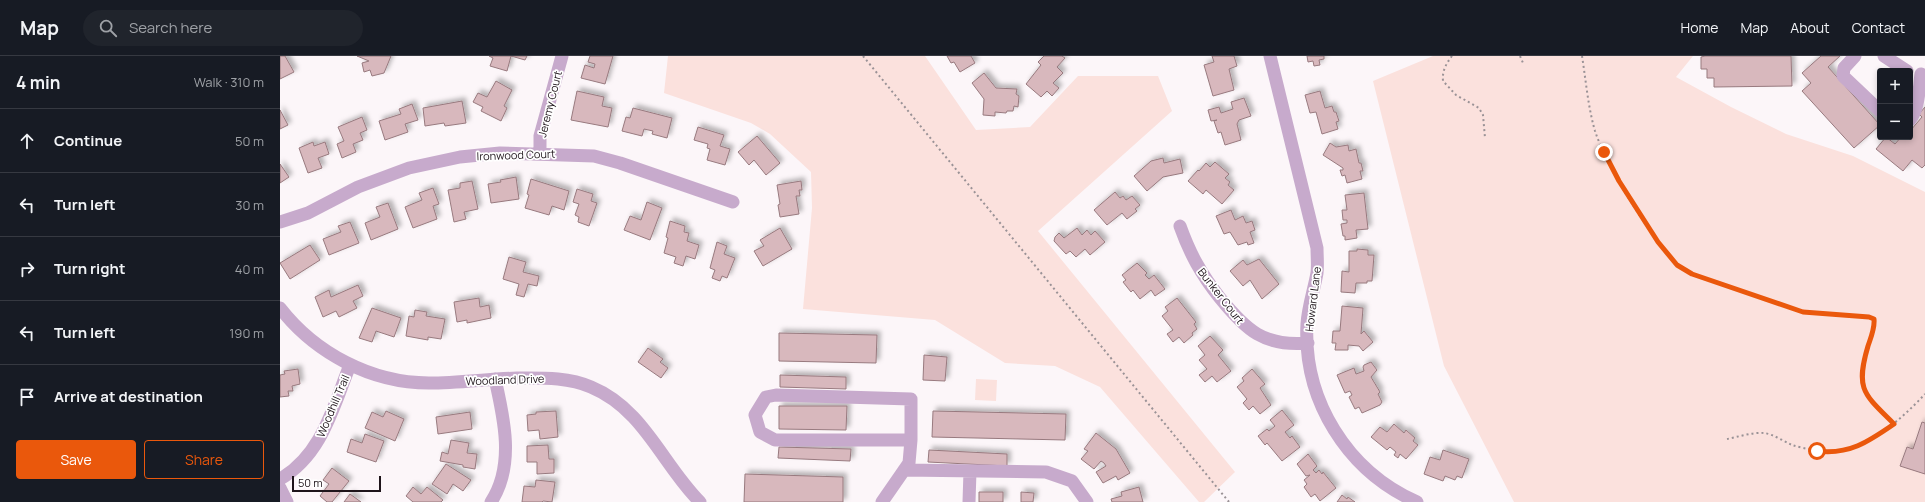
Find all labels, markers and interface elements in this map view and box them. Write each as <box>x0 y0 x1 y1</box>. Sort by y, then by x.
search box <box>83 10 363 46</box>
text: Map <box>20 15 59 41</box>
icon: search <box>97 17 119 39</box>
text: Search here <box>129 17 212 38</box>
text: Home <box>1681 18 1718 37</box>
text: Map <box>1740 18 1768 37</box>
text: About <box>1790 18 1830 37</box>
text: Contact <box>1852 18 1905 37</box>
map controls <box>1877 68 1913 140</box>
button: + <box>1877 68 1913 104</box>
street label: Jeremy Court <box>534 69 565 139</box>
text: 4 min <box>16 71 60 94</box>
text: Walk · 310 m <box>194 73 264 91</box>
button: − <box>1877 104 1913 140</box>
icon: ahead <box>16 130 38 152</box>
text: Continue <box>54 130 122 151</box>
text: 50 m <box>235 132 264 150</box>
route end <box>1595 143 1613 161</box>
street label: Ironwood Court <box>476 146 556 163</box>
icon: left <box>16 194 38 216</box>
text: Turn left <box>54 194 116 215</box>
text: 30 m <box>235 196 264 214</box>
icon: right <box>16 258 38 280</box>
text: Turn right <box>54 258 125 279</box>
text: 40 m <box>235 260 264 278</box>
street label: Bunker Court <box>1195 265 1248 327</box>
street label: Howard Lane <box>1301 265 1324 332</box>
icon: left <box>16 322 38 344</box>
text: Turn left <box>54 322 116 343</box>
text: 190 m <box>229 324 264 342</box>
street label: Woodland Drive <box>465 371 545 388</box>
street label: Woodhill Trail <box>313 372 352 439</box>
icon: arrive <box>16 386 38 408</box>
text: Arrive at destination <box>54 386 203 407</box>
button: Save <box>16 440 136 479</box>
button: Share <box>144 440 264 479</box>
route start <box>1808 442 1826 460</box>
scale bar <box>292 474 381 493</box>
text: 50 m <box>298 475 323 490</box>

